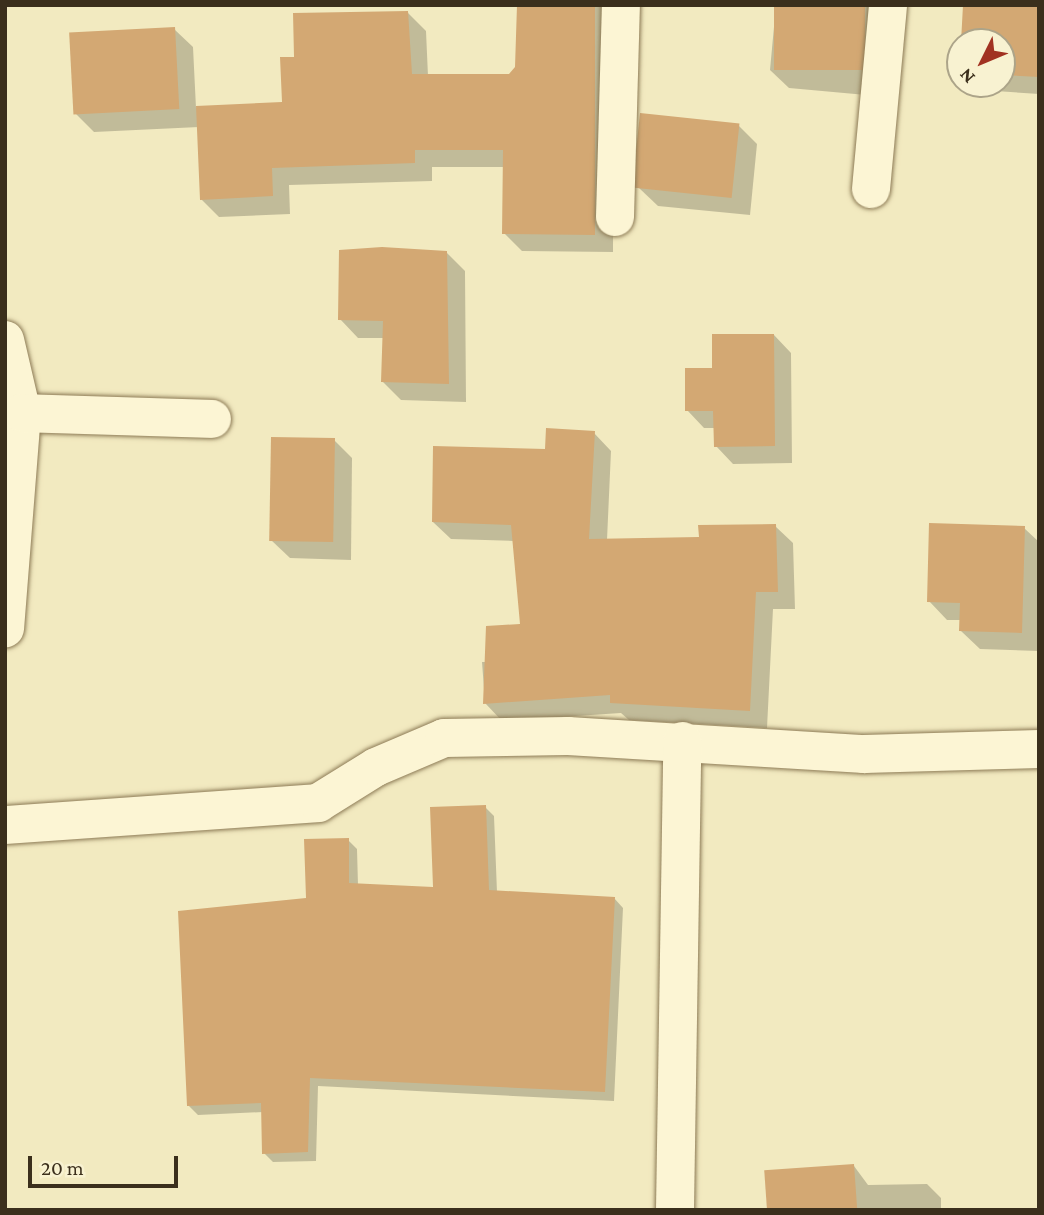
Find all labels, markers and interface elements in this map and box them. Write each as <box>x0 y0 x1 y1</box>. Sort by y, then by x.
north arrow <box>946 28 1016 98</box>
text: N <box>955 64 979 88</box>
scale bar <box>32 1142 182 1186</box>
text: 20 m <box>41 1156 84 1180</box>

